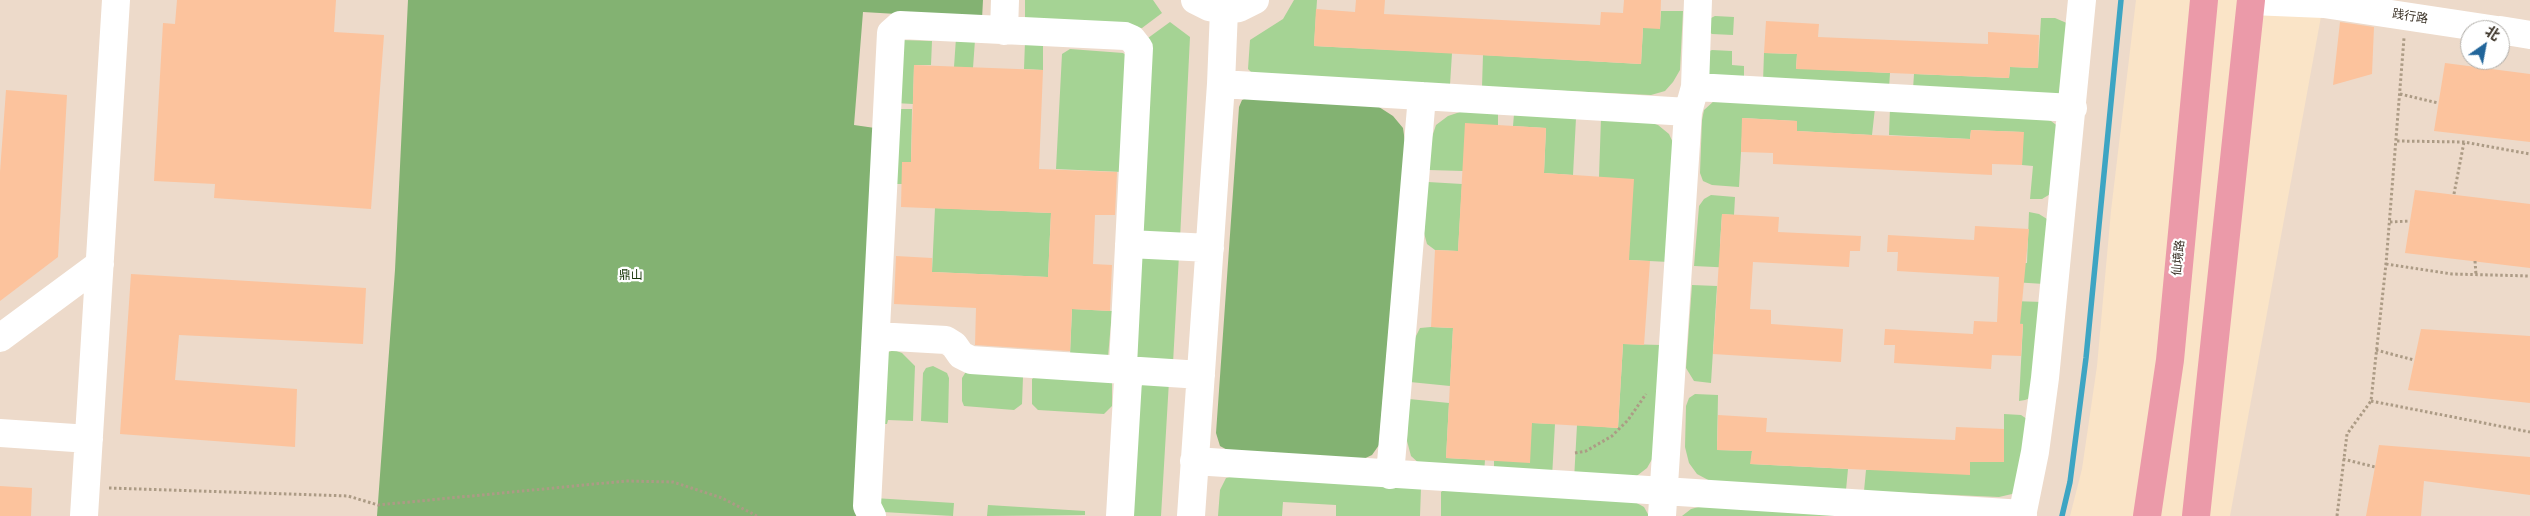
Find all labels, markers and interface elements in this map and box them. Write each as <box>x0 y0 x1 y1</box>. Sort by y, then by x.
street label: 践行路 <box>2391 7 2429 27</box>
north arrow <box>2460 20 2510 70</box>
text: 北 <box>2482 22 2503 45</box>
street label: 仙境路 <box>2170 239 2188 277</box>
park label: 鼎山 <box>619 269 643 283</box>

